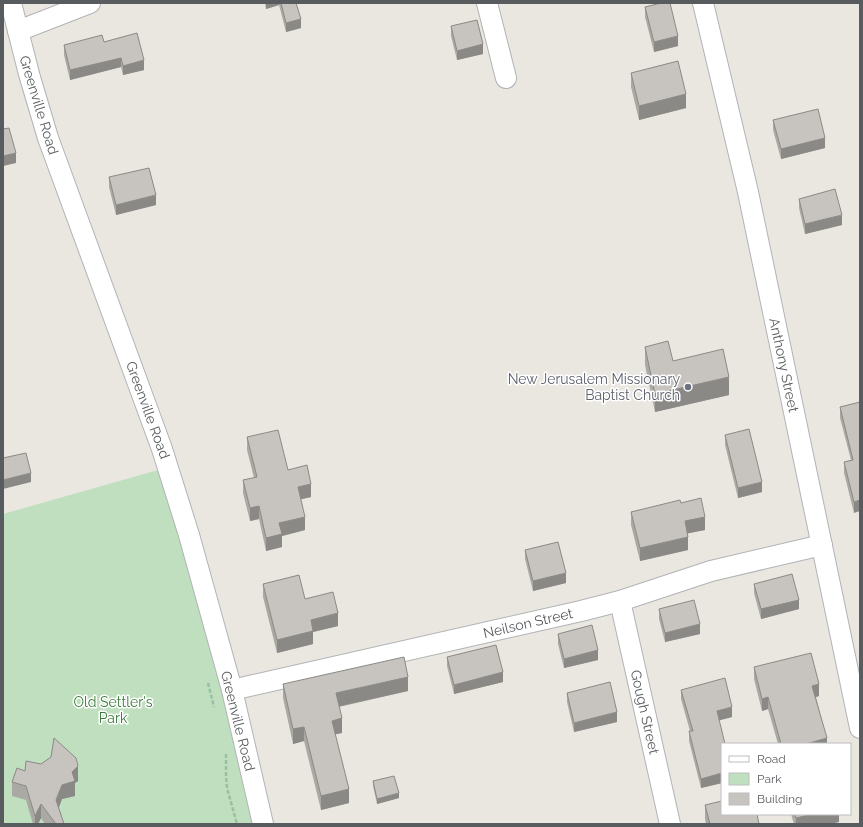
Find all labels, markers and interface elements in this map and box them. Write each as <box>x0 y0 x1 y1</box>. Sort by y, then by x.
street label: Greenville Road <box>16 54 62 156</box>
street label: Anthony Street <box>766 316 802 414</box>
street label: Greenville Road <box>123 359 173 461</box>
place label: New Jerusalem Missionary Baptist Church <box>508 371 680 403</box>
marker: New Jerusalem Missionary Baptist Church <box>683 382 693 392</box>
street label: Neilson Street <box>482 605 575 641</box>
street label: Gough Street <box>628 668 663 756</box>
street label: Greenville Road <box>218 669 258 773</box>
park label: Old Settler's Park <box>74 694 153 726</box>
legend <box>721 743 851 815</box>
text: Road <box>757 752 786 766</box>
text: Park <box>757 772 782 786</box>
text: Building <box>757 792 803 806</box>

